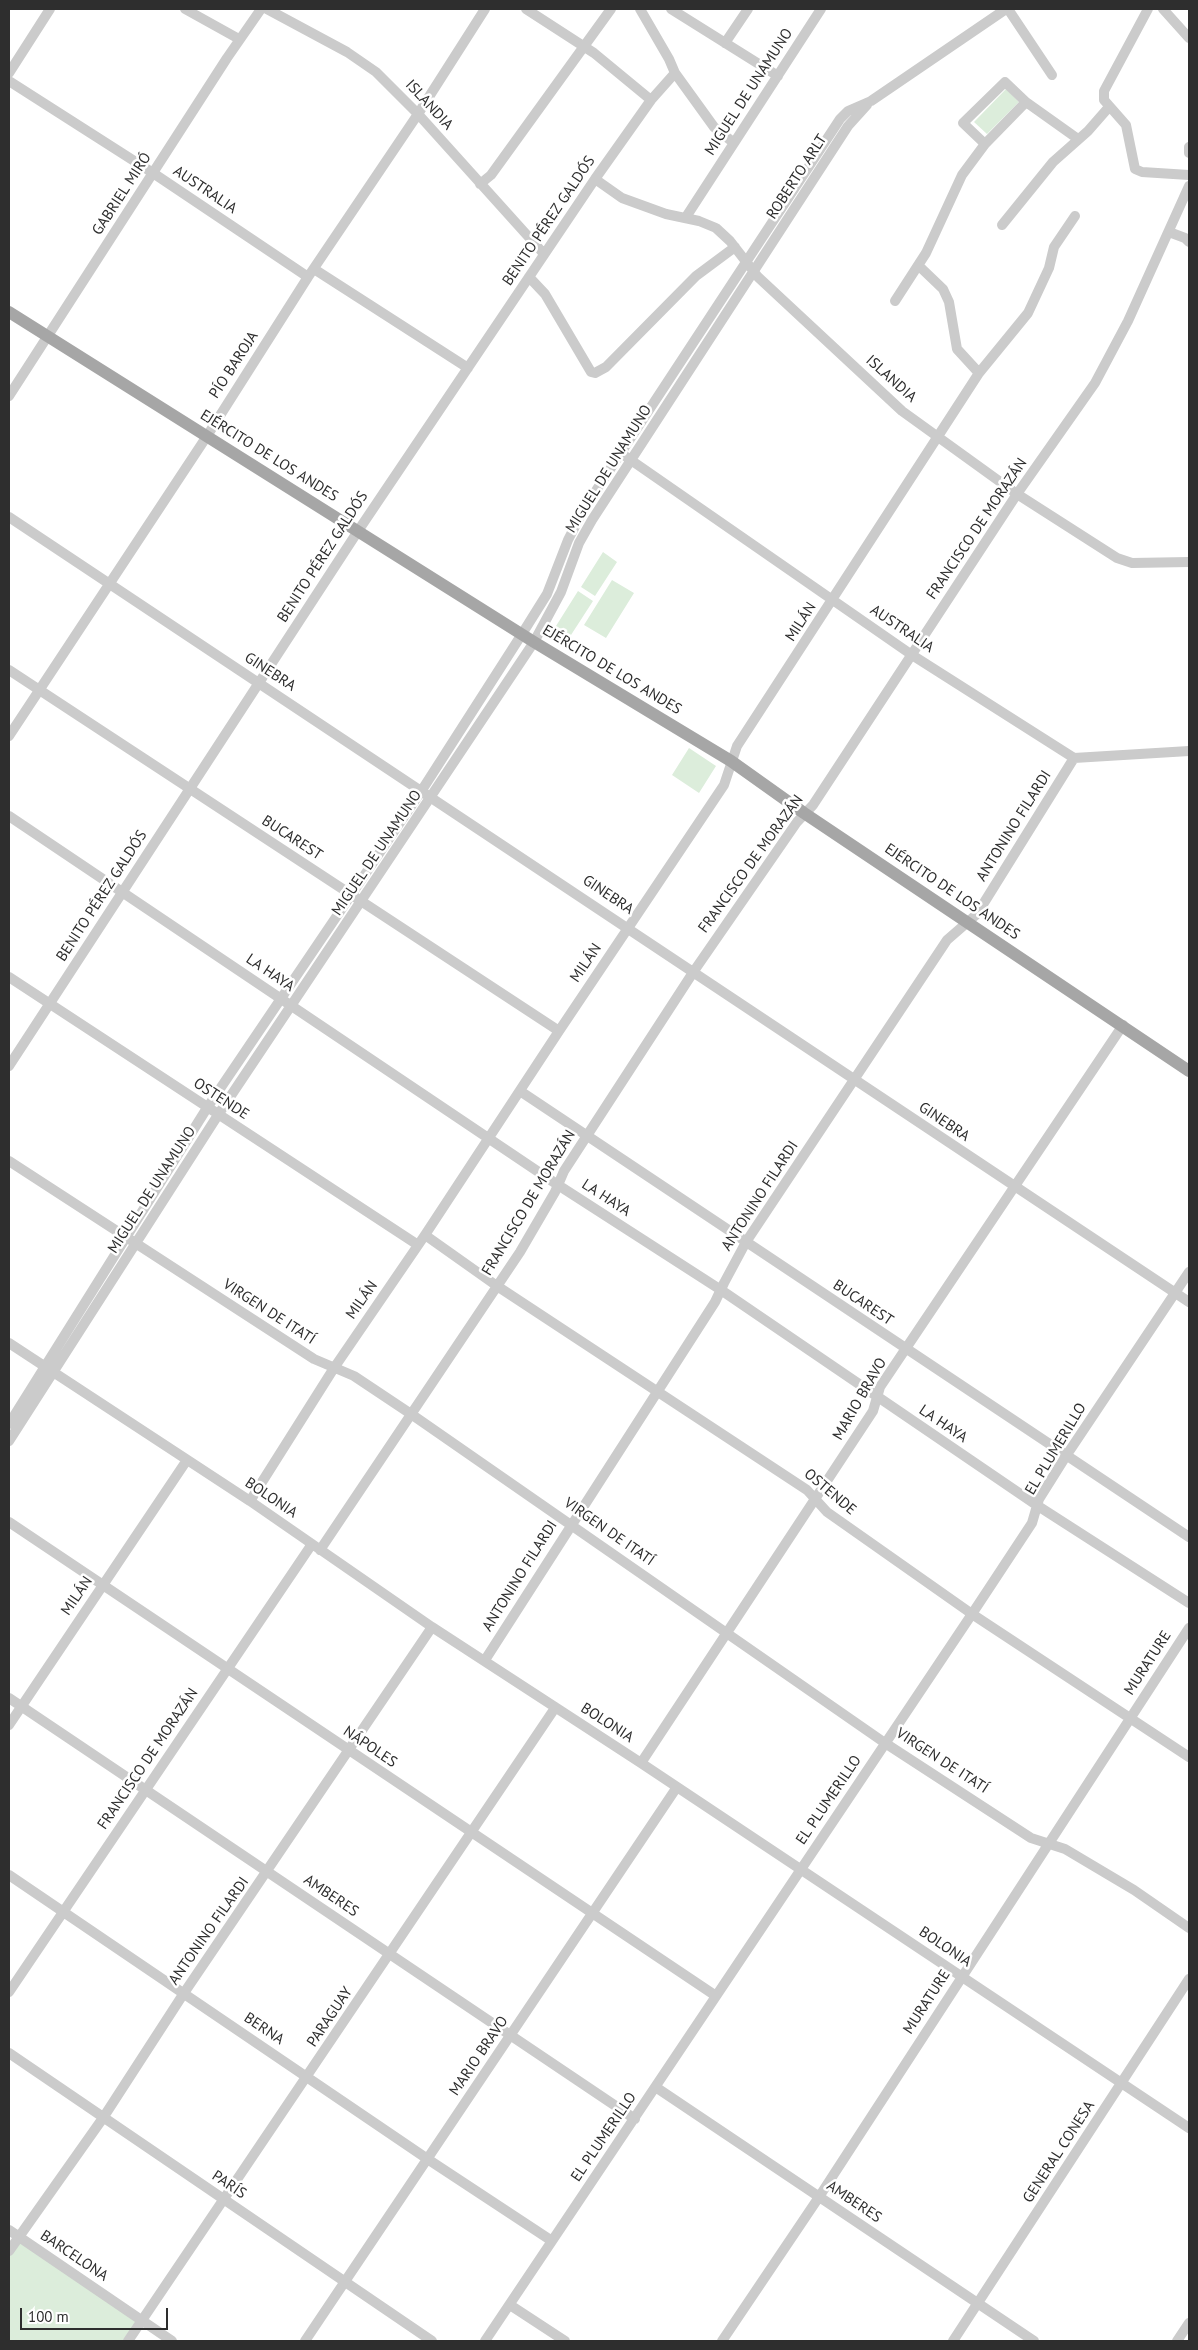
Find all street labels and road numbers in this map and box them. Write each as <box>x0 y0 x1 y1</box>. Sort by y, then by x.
street label: MIGUEL DE UNAMUNO <box>701 25 797 159</box>
street label: ISLANDIA <box>401 76 457 134</box>
street label: ROBERTO ARLT <box>763 131 831 223</box>
street label: GABRIEL MIRÓ <box>89 149 155 239</box>
street label: BENITO PÉREZ GALDÓS <box>499 153 599 289</box>
street label: AUSTRALIA <box>170 162 240 218</box>
street label: PÍO BAROJA <box>206 328 262 402</box>
street label: ISLANDIA <box>862 352 920 406</box>
street label: MIGUEL DE UNAMUNO <box>562 402 656 536</box>
street label: EJÉRCITO DE LOS ANDES <box>197 406 341 506</box>
street label: FRANCISCO DE MORAZÁN <box>923 455 1031 603</box>
street label: BENITO PÉREZ GALDÓS <box>274 488 372 626</box>
street label: MILÁN <box>782 599 820 645</box>
street label: AUSTRALIA <box>867 601 937 657</box>
street label: EJÉRCITO DE LOS ANDES <box>539 621 685 719</box>
street label: GINEBRA <box>241 649 299 695</box>
street label: ANTONINO FILARDI <box>973 767 1055 885</box>
street label: MIGUEL DE UNAMUNO <box>328 787 426 919</box>
street label: FRANCISCO DE MORAZÁN <box>695 791 807 937</box>
street label: BUCAREST <box>258 812 326 864</box>
street label: BENITO PÉREZ GALDÓS <box>53 827 151 965</box>
street label: EJÉRCITO DE LOS ANDES <box>881 840 1023 944</box>
street label: GINEBRA <box>579 871 637 919</box>
street label: MILÁN <box>567 940 605 986</box>
street label: LA HAYA <box>242 950 298 996</box>
street label: OSTENDE <box>190 1074 252 1124</box>
street label: GINEBRA <box>915 1098 973 1146</box>
street label: MIGUEL DE UNAMUNO <box>104 1123 200 1257</box>
street label: FRANCISCO DE MORAZÁN <box>478 1127 580 1279</box>
street label: ANTONINO FILARDI <box>718 1138 802 1254</box>
street label: LA HAYA <box>578 1176 634 1220</box>
street label: VIRGEN DE ITATÍ <box>219 1275 319 1349</box>
street label: BUCAREST <box>829 1276 897 1330</box>
street label: MILÁN <box>342 1277 382 1323</box>
street label: MARIO BRAVO <box>829 1355 891 1443</box>
street label: EL PLUMERILLO <box>1022 1400 1090 1498</box>
street label: LA HAYA <box>915 1401 971 1447</box>
street label: OSTENDE <box>800 1465 860 1519</box>
street label: BOLONIA <box>241 1474 301 1522</box>
street label: VIRGEN DE ITATÍ <box>560 1494 658 1570</box>
street label: ANTONINO FILARDI <box>479 1517 561 1635</box>
street label: MILÁN <box>58 1573 96 1619</box>
street label: MURATURE <box>1121 1627 1175 1699</box>
street label: FRANCISCO DE MORAZÁN <box>94 1685 202 1833</box>
street label: BOLONIA <box>577 1699 637 1747</box>
street label: NÁPOLES <box>340 1722 400 1772</box>
street label: VIRGEN DE ITATÍ <box>892 1724 992 1798</box>
street label: EL PLUMERILLO <box>793 1752 865 1848</box>
street label: AMBERES <box>300 1871 362 1921</box>
street label: ANTONINO FILARDI <box>165 1874 253 1988</box>
street label: BOLONIA <box>915 1923 975 1971</box>
street label: MURATURE <box>900 1966 954 2038</box>
street label: PARAGUAY <box>303 1984 357 2050</box>
street label: BERNA <box>240 2009 288 2049</box>
street label: MARIO BRAVO <box>446 2013 512 2099</box>
street label: EL PLUMERILLO <box>568 2089 640 2185</box>
street label: GENERAL CONESA <box>1019 2098 1099 2206</box>
street label: PARÍS <box>208 2167 250 2203</box>
street label: AMBERES <box>823 2177 885 2227</box>
street label: BARCELONA <box>37 2227 111 2285</box>

